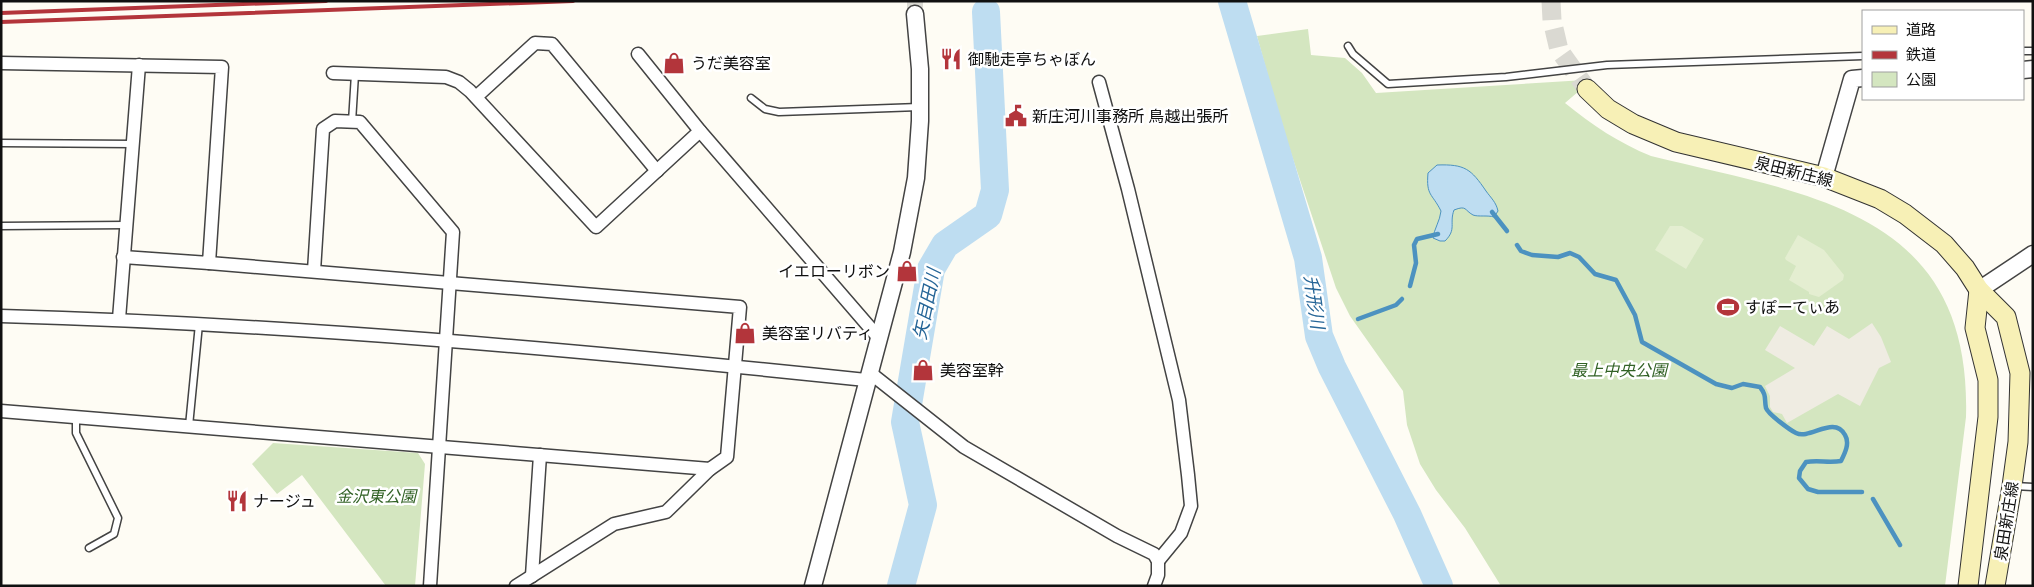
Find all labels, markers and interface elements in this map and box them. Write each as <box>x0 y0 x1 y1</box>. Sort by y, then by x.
legend <box>1862 10 2024 100</box>
text: 道路 <box>1906 20 1936 39</box>
text: 鉄道 <box>1906 45 1936 64</box>
restaurant icon: 御馳走亭ちゃぽん <box>938 46 964 72</box>
place label: 御馳走亭ちゃぽん <box>968 49 1096 69</box>
shop icon: うだ美容室 <box>661 50 687 76</box>
place label: うだ美容室 <box>691 53 771 73</box>
text: 公園 <box>1906 70 1936 89</box>
public building icon: 新庄河川事務所 鳥越出張所 <box>1003 103 1029 129</box>
place label: 新庄河川事務所 鳥越出張所 <box>1032 106 1228 126</box>
street label: 泉田新庄線 <box>1753 152 1835 190</box>
shop icon: イエローリボン <box>894 258 920 284</box>
place label: イエローリボン <box>778 261 890 281</box>
water label: 矢目田川 <box>908 264 946 342</box>
water label: 升形川 <box>1299 274 1330 332</box>
sports icon: すぽーてぃあ <box>1715 294 1741 320</box>
place label: すぽーてぃあ <box>1745 297 1840 317</box>
shop icon: 美容室リバティ <box>732 320 758 346</box>
place label: 美容室リバティ <box>762 323 873 343</box>
shop icon: 美容室幹 <box>910 357 936 383</box>
place label: 美容室幹 <box>940 360 1004 380</box>
park label: 最上中央公園 <box>1571 360 1669 380</box>
street label: 泉田新庄線 <box>1990 480 2022 562</box>
park label: 金沢東公園 <box>336 486 418 506</box>
restaurant icon: ナージュ <box>224 488 250 514</box>
place label: ナージュ <box>253 491 316 511</box>

